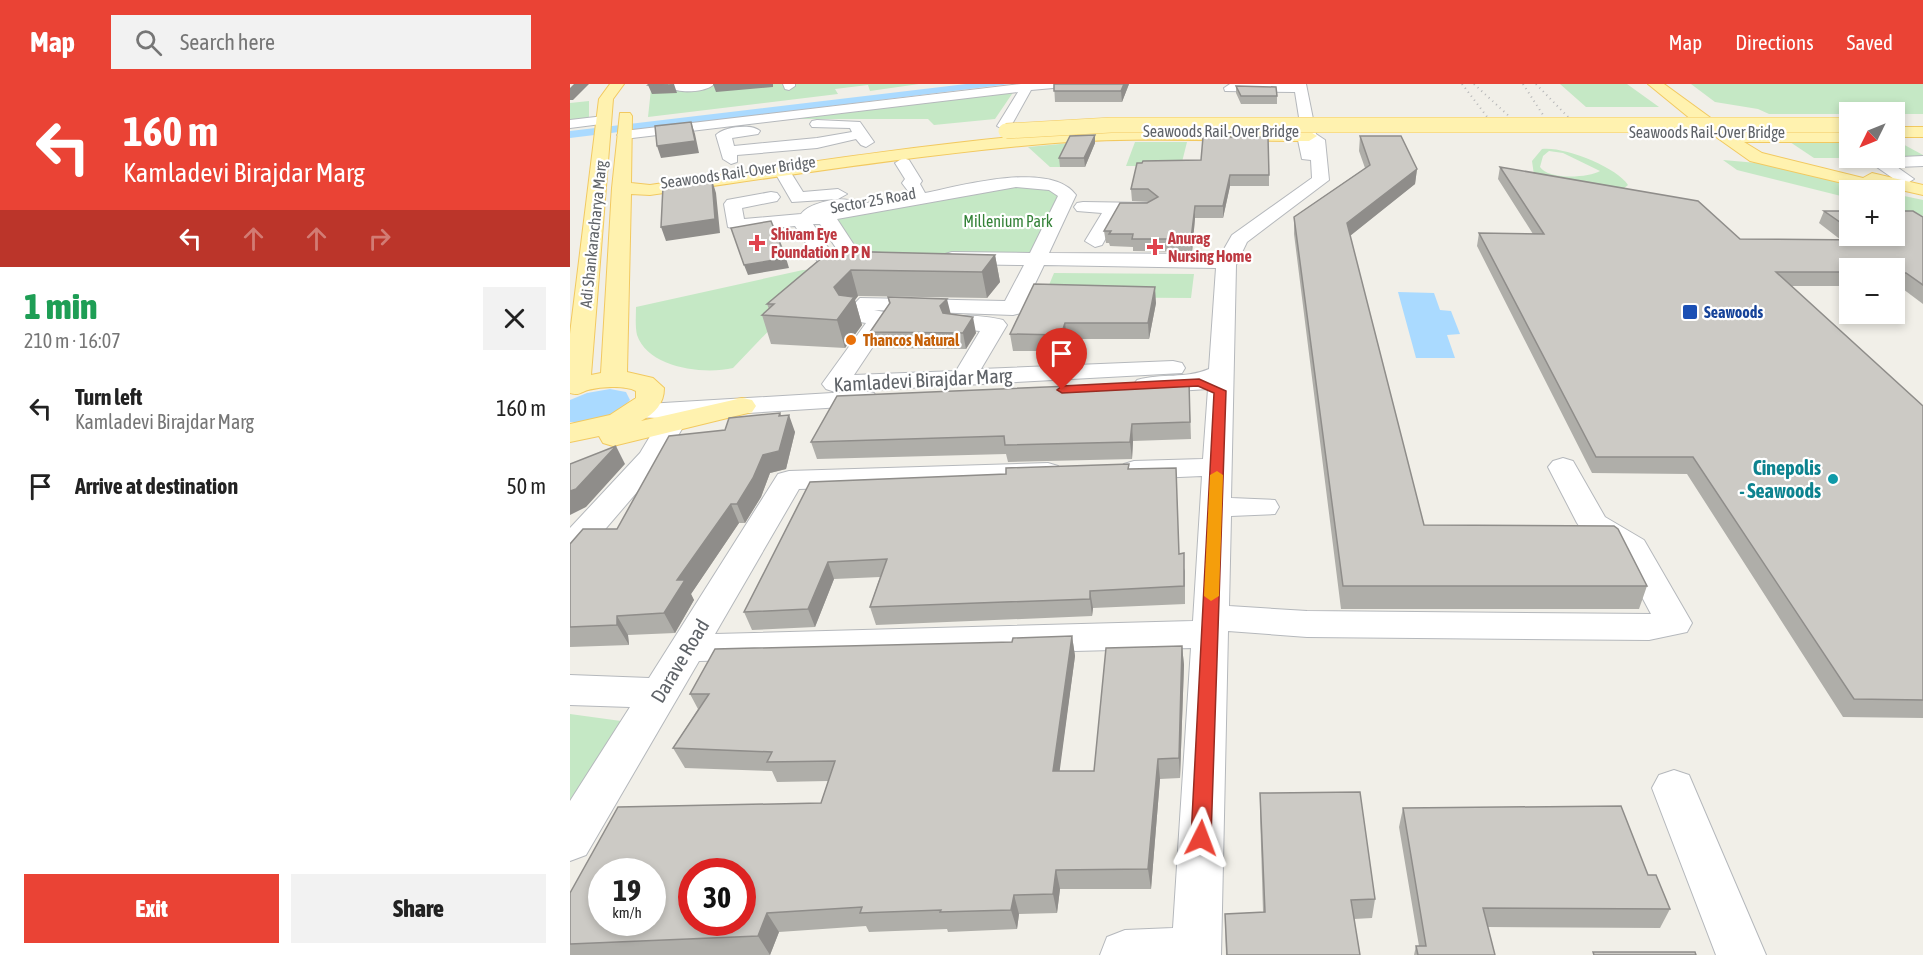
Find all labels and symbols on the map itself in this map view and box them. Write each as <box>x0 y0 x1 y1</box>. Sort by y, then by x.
north arrow <box>1839 102 1905 168</box>
street label: Seawoods Rail-Over Bridge <box>1143 122 1299 141</box>
street label: Seawoods Rail-Over Bridge <box>1629 123 1785 142</box>
street label: Seawoods Rail-Over Bridge <box>660 152 817 193</box>
street label: Adi Shankaracharya Marg <box>576 159 611 309</box>
street label: Sector 25 Road <box>829 184 917 216</box>
park label: Millenium Park <box>963 212 1053 230</box>
place label: Shivam Eye Foundation P P N <box>771 225 870 261</box>
place label: Anurag Nursing Home <box>1167 229 1252 265</box>
marker: Shivam Eye Foundation P P N <box>748 234 766 252</box>
marker: Anurag Nursing Home <box>1146 238 1164 256</box>
marker: Seawoods <box>1681 303 1699 321</box>
place label: Seawoods <box>1704 303 1763 321</box>
pin <box>1036 328 1087 390</box>
place label: Thancos Natural <box>863 331 960 349</box>
marker: Thancos Natural <box>844 333 858 347</box>
street label: Kamladevi Birajdar Marg <box>833 363 1013 396</box>
place label: Cinepolis - Seawoods <box>1739 456 1821 502</box>
marker: Cinepolis - Seawoods <box>1826 472 1840 486</box>
street label: Darave Road <box>646 615 713 707</box>
position arrow <box>1169 806 1233 870</box>
speed limit sign: 30 <box>678 858 756 936</box>

